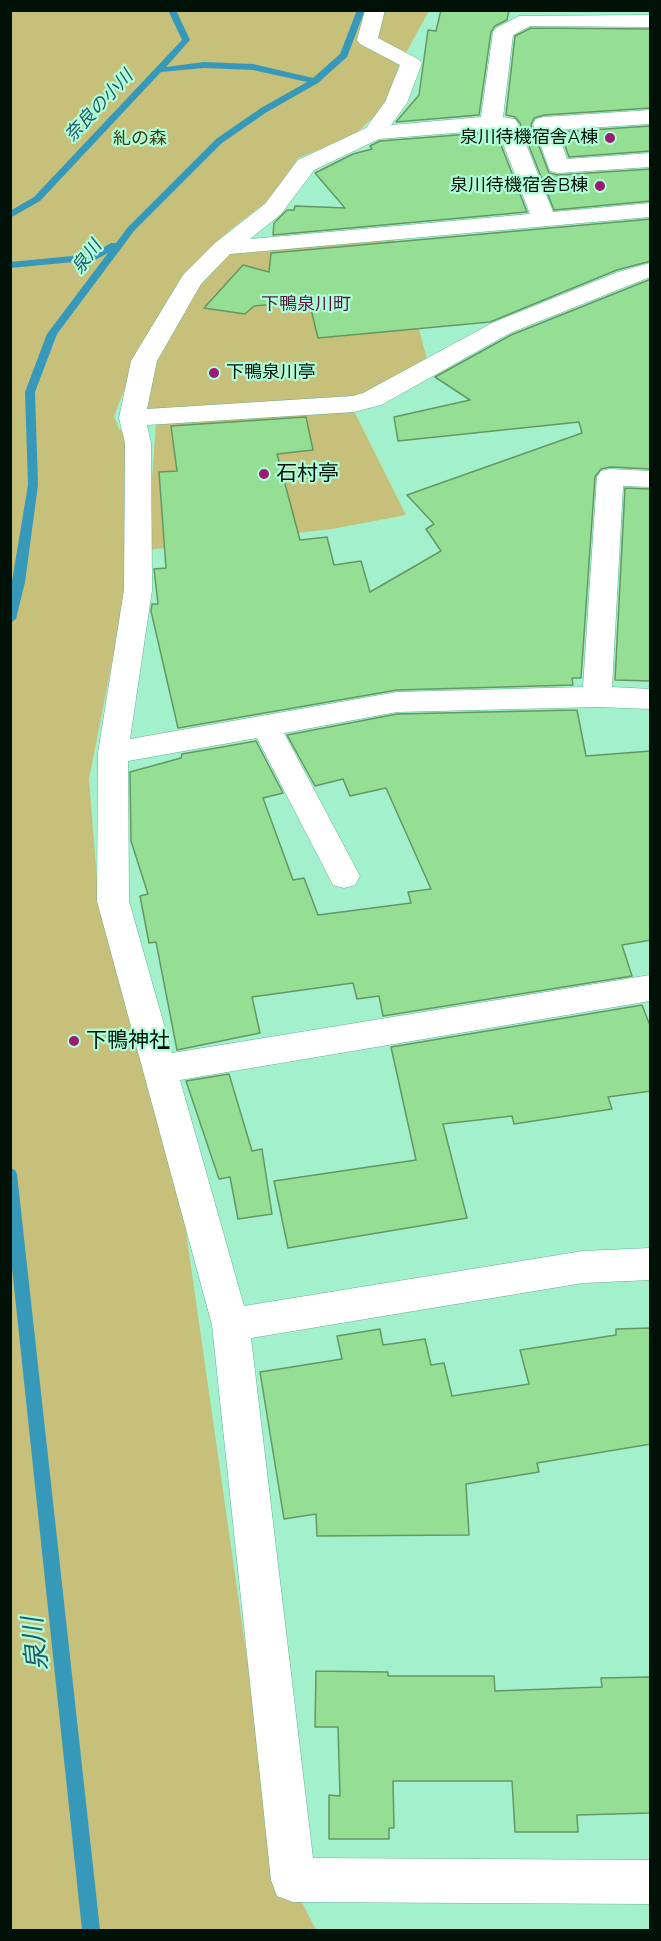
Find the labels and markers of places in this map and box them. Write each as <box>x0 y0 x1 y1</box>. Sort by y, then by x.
place label: 泉川待機宿舎A棟 <box>460 127 598 149</box>
marker: 泉川待機宿舎A棟 <box>603 131 617 145</box>
place label: 泉川待機宿舎B棟 <box>450 175 588 197</box>
marker: 泉川待機宿舎B棟 <box>593 179 607 193</box>
place label: 下鴨泉川亭 <box>226 362 316 384</box>
marker: 下鴨泉川亭 <box>207 366 221 380</box>
place label: 石村亭 <box>276 461 339 487</box>
marker: 石村亭 <box>257 467 271 481</box>
place label: 下鴨神社 <box>86 1028 170 1054</box>
marker: 下鴨神社 <box>67 1034 81 1048</box>

